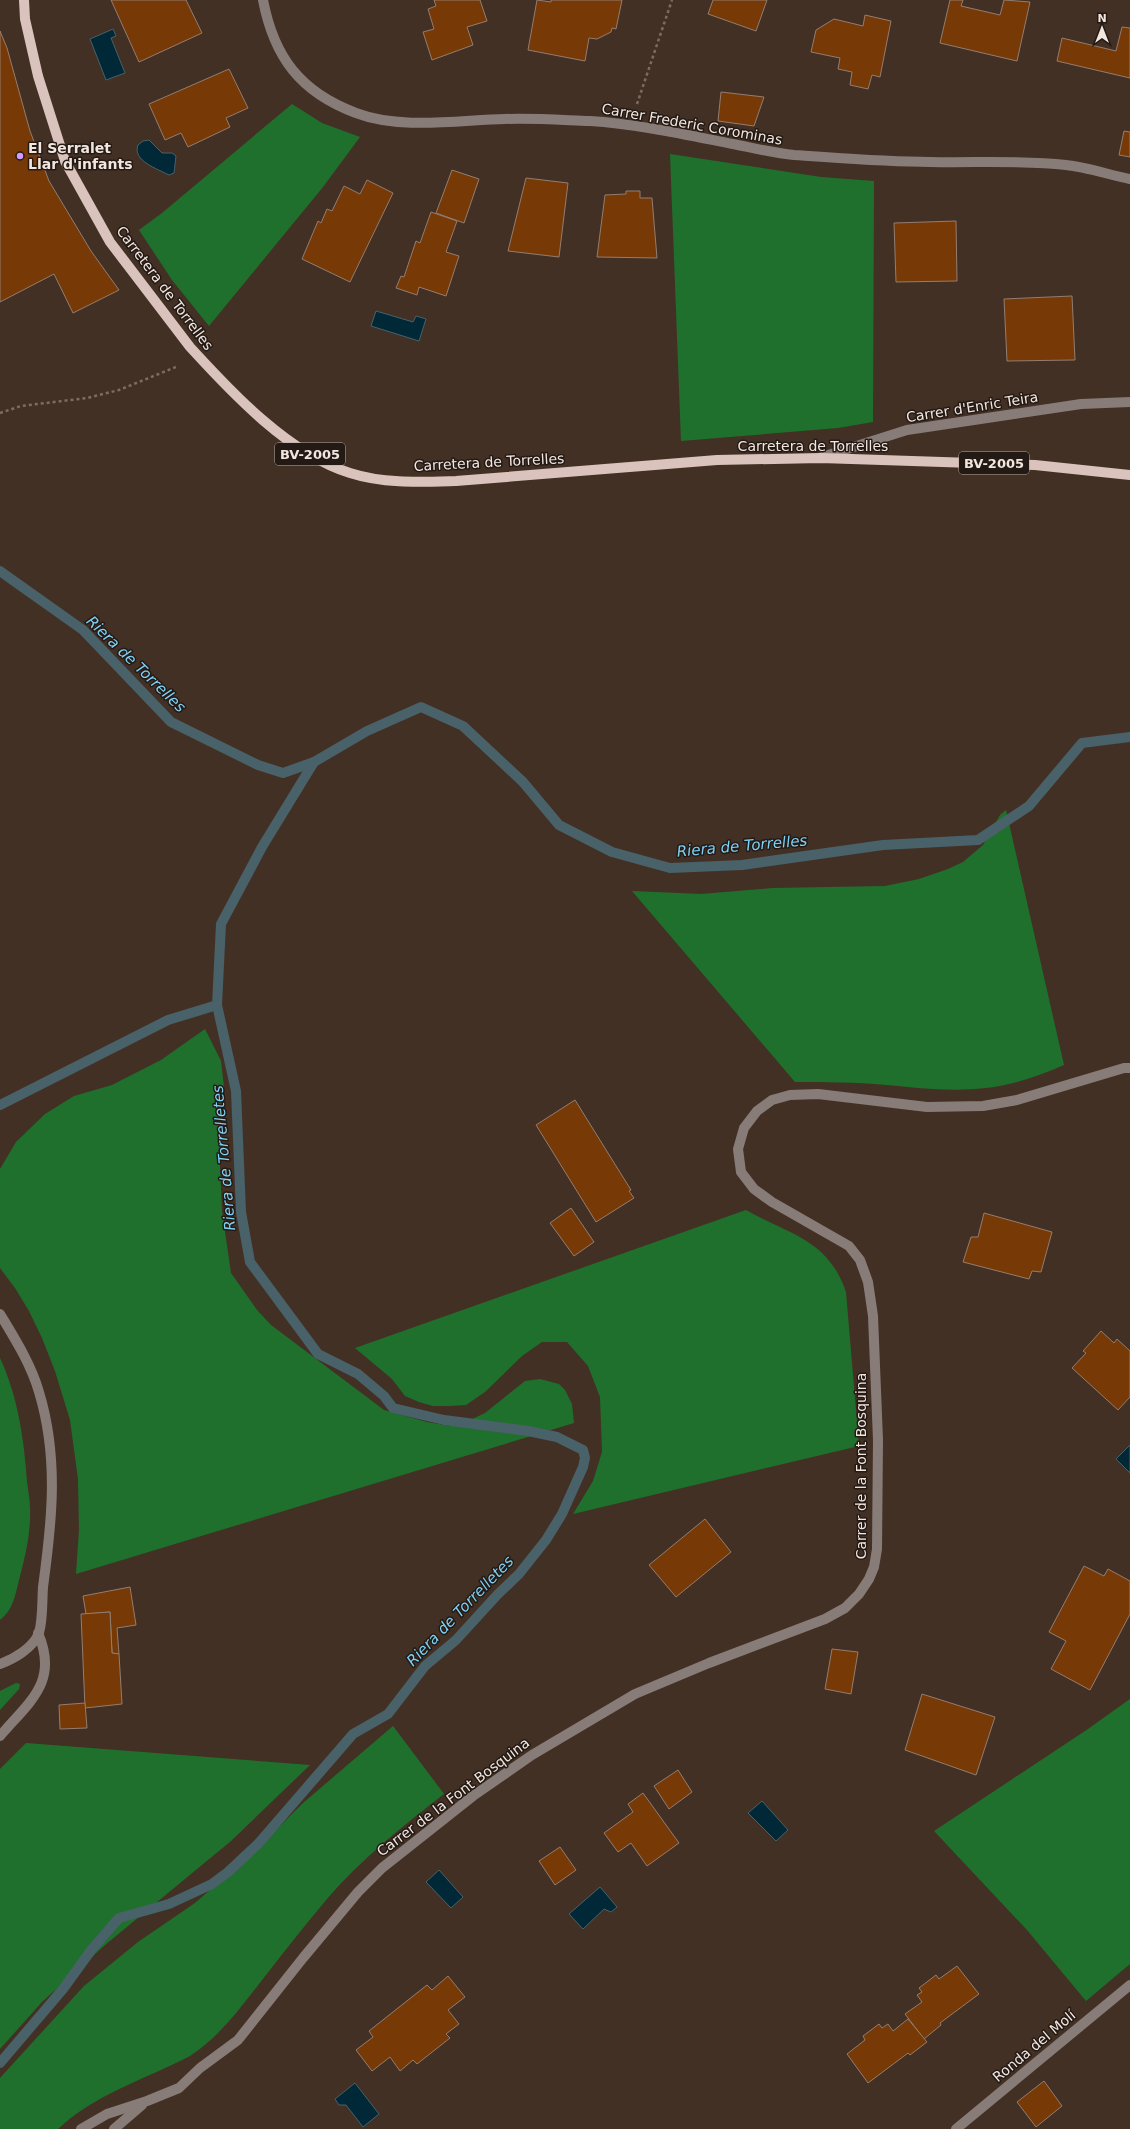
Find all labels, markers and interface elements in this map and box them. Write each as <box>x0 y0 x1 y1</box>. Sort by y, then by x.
north arrow <box>1082 8 1122 48</box>
text: N <box>1097 12 1107 25</box>
street label: Carrer Frederic Corominas <box>600 100 784 148</box>
place label: El Serralet Llar d'infants <box>28 140 133 172</box>
marker: El Serralet Llar d'infants <box>15 151 25 161</box>
street label: Carretera de Torrelles <box>113 223 217 353</box>
street label: Carrer d'Enric Teira <box>905 389 1039 425</box>
street label: Carretera de Torrelles <box>738 438 888 454</box>
road number: BV-2005 <box>275 443 345 465</box>
street label: Carretera de Torrelles <box>413 450 565 474</box>
road number: BV-2005 <box>959 452 1029 474</box>
water label: Riera de Torrelles <box>83 612 189 716</box>
water label: Riera de Torrelles <box>676 831 808 861</box>
water label: Riera de Torrelletes <box>209 1084 239 1232</box>
street label: Carrer de la Font Bosquina <box>853 1373 869 1559</box>
water label: Riera de Torrelletes <box>403 1552 517 1670</box>
street label: Carrer de la Font Bosquina <box>374 1734 532 1860</box>
street label: Ronda del Molí <box>990 2006 1079 2085</box>

